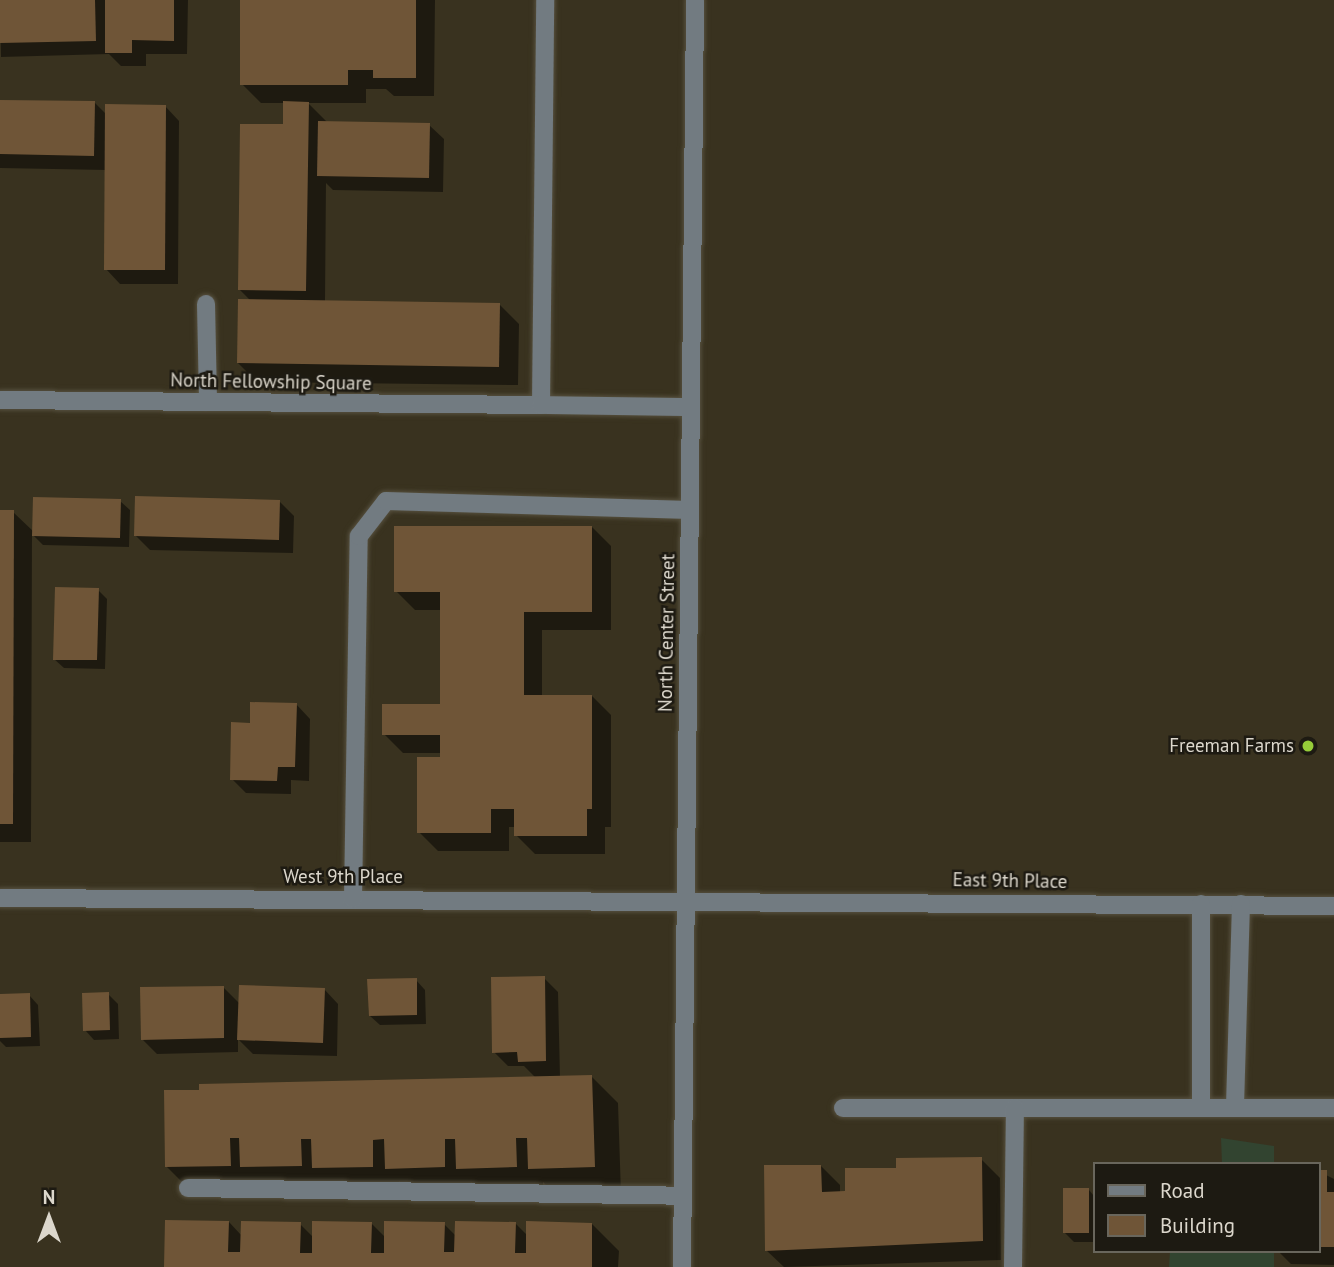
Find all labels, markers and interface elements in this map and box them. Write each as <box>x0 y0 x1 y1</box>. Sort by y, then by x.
street label: North Fellowship Square <box>170 369 372 395</box>
street label: North Center Street <box>654 554 680 712</box>
place label: Freeman Farms <box>1169 735 1294 757</box>
marker: Freeman Farms <box>1300 738 1316 754</box>
street label: West 9th Place <box>283 866 403 888</box>
street label: East 9th Place <box>952 869 1068 893</box>
legend <box>1092 1162 1320 1253</box>
text: Road <box>1160 1177 1204 1204</box>
north arrow <box>14 1183 84 1253</box>
text: N <box>43 1185 55 1209</box>
text: Building <box>1160 1212 1235 1239</box>

